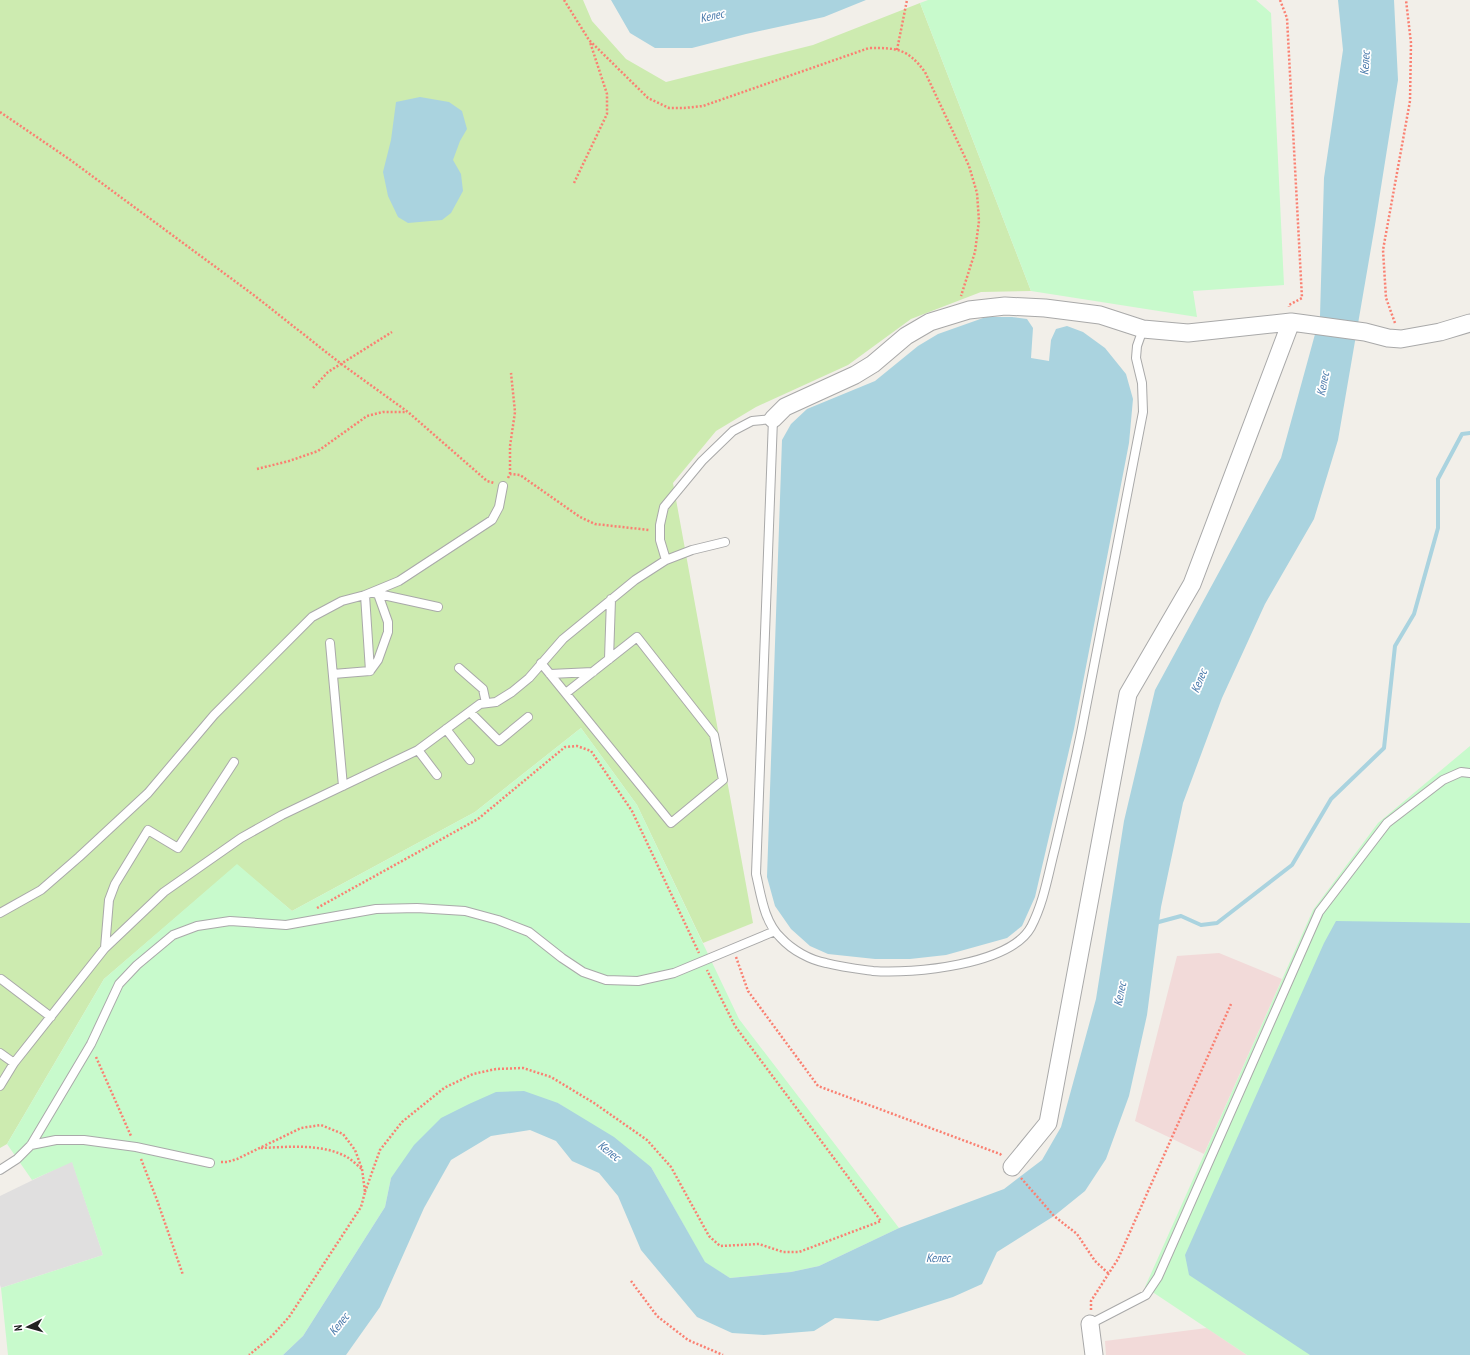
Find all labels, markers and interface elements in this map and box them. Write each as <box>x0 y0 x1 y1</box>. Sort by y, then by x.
water label: Келес <box>699 5 727 25</box>
water label: Келес <box>1356 49 1373 75</box>
water label: Келес <box>1313 369 1333 397</box>
water label: Келес <box>1187 665 1211 695</box>
water label: Келес <box>1110 979 1130 1007</box>
water label: Келес <box>595 1137 625 1165</box>
water label: Келес <box>926 1250 952 1265</box>
north arrow <box>8 1307 48 1347</box>
water label: Келес <box>325 1308 353 1338</box>
text: N <box>11 1324 25 1332</box>

